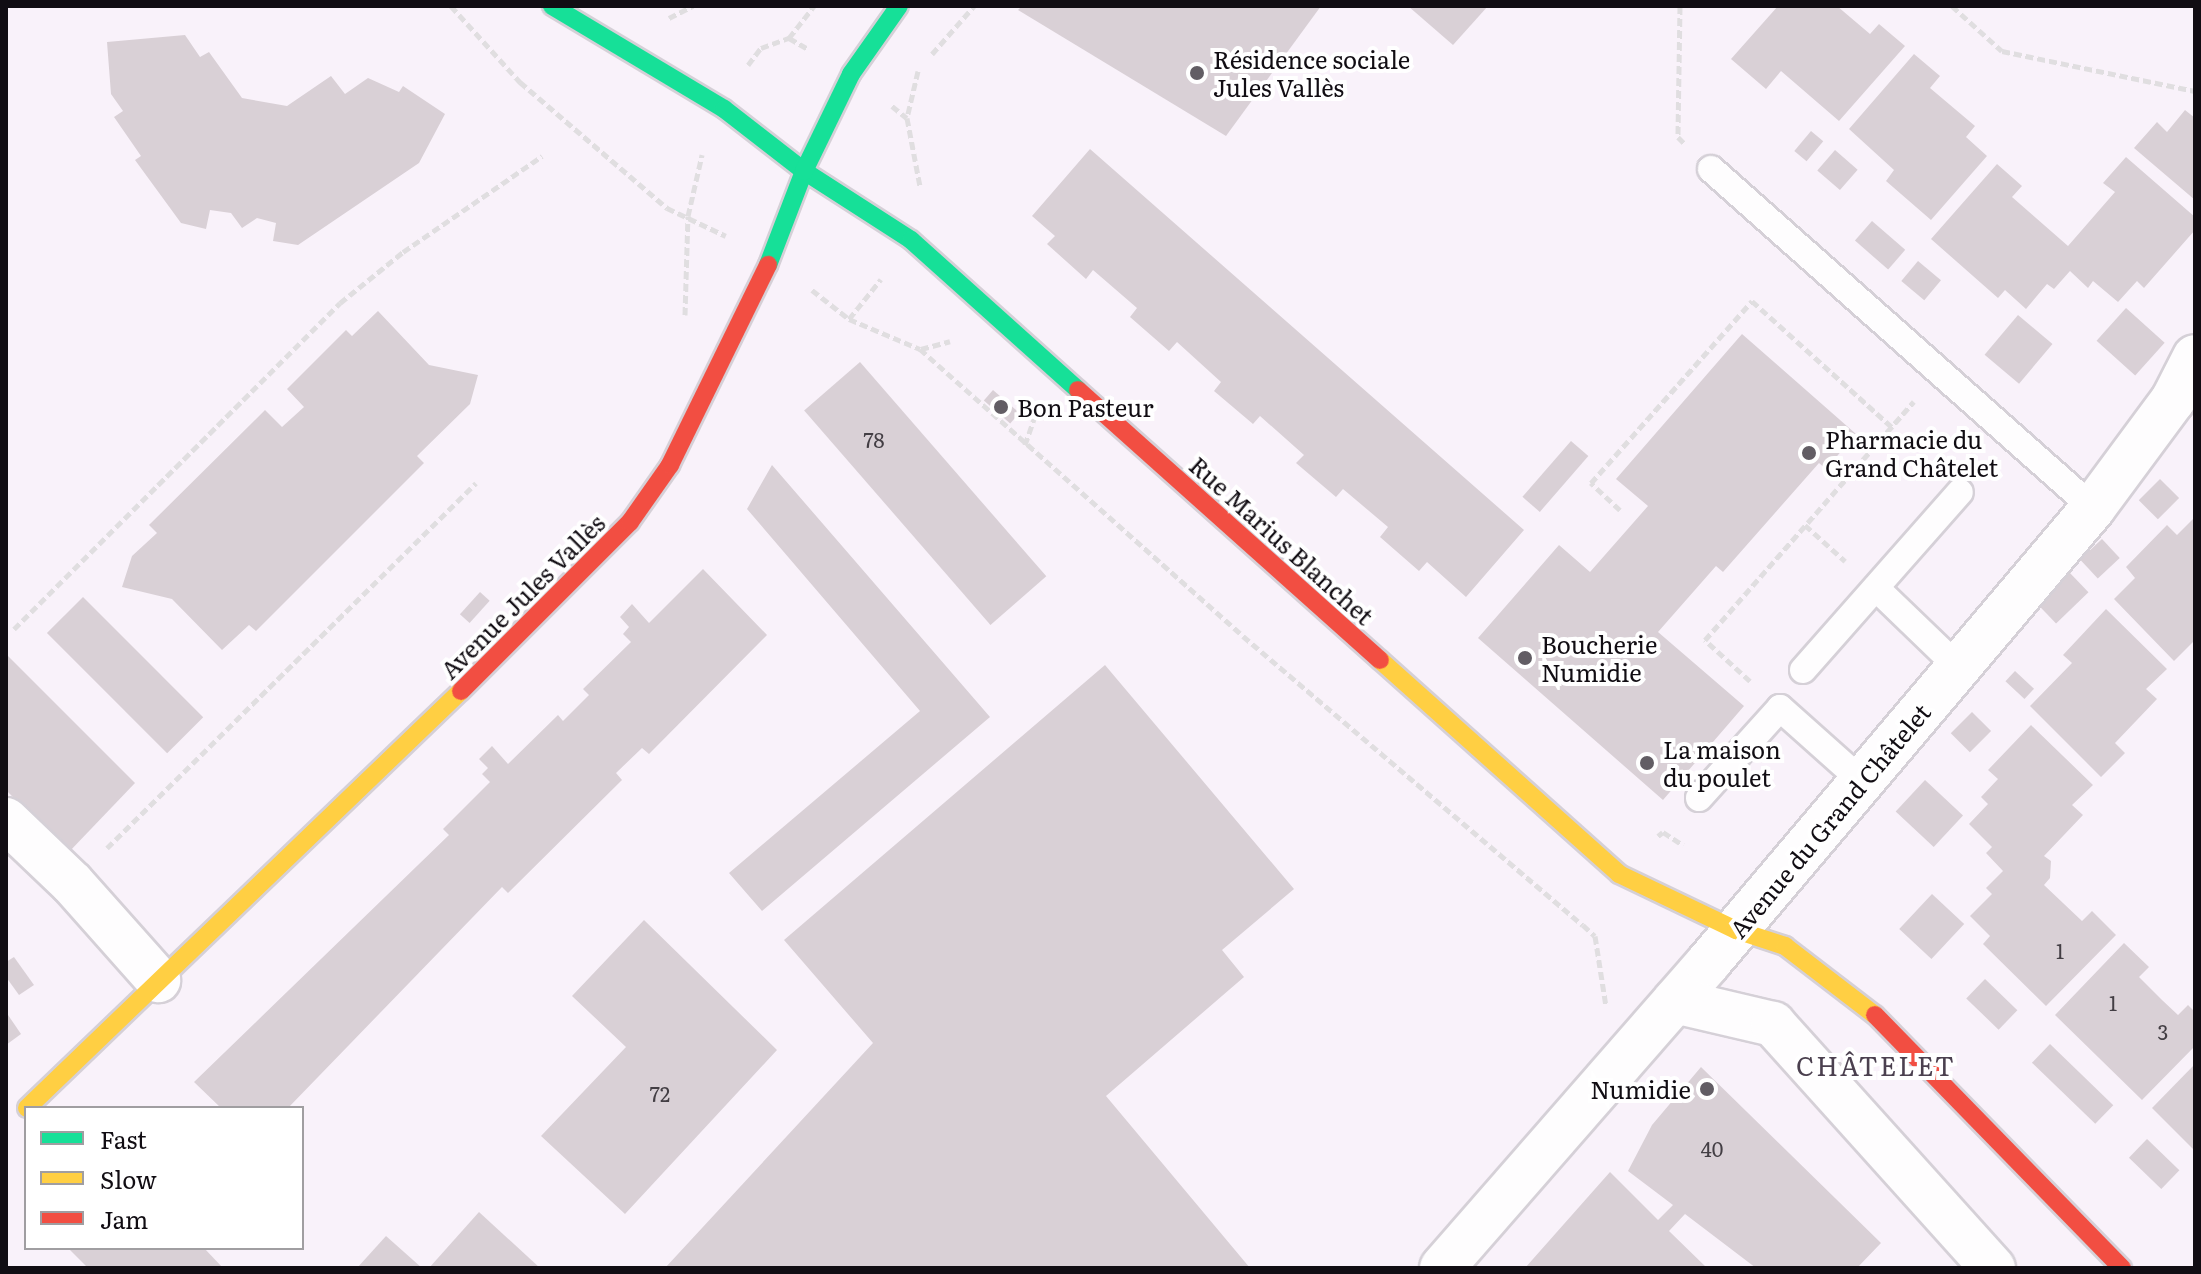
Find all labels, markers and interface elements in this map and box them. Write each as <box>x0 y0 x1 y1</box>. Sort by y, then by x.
place label: Résidence sociale Jules Vallès <box>1213 45 1410 101</box>
marker: Résidence sociale Jules Vallès <box>1188 64 1206 82</box>
place label: Bon Pasteur <box>1017 393 1154 421</box>
marker: Bon Pasteur <box>992 398 1010 416</box>
place label: Pharmacie du Grand Châtelet <box>1825 425 1998 481</box>
house number: 78 <box>863 427 885 451</box>
marker: Pharmacie du Grand Châtelet <box>1800 444 1818 462</box>
street label: Rue Marius Blanchet <box>1184 450 1380 630</box>
street label: Avenue Jules Vallès <box>434 508 610 684</box>
place label: Boucherie Numidie <box>1541 630 1658 686</box>
marker: Boucherie Numidie <box>1516 649 1534 667</box>
street label: Avenue du Grand Châtelet <box>1723 697 1935 943</box>
place label: La maison du poulet <box>1663 735 1781 791</box>
marker: La maison du poulet <box>1638 754 1656 772</box>
house number: 1 <box>2056 938 2064 962</box>
house number: 1 <box>2109 990 2117 1014</box>
house number: 3 <box>2158 1019 2168 1043</box>
district label: CHÂTELET <box>1796 1049 1956 1081</box>
place label: Numidie <box>1590 1075 1691 1103</box>
marker: Numidie <box>1698 1080 1716 1098</box>
house number: 72 <box>650 1081 670 1105</box>
legend <box>24 1106 304 1250</box>
text: Fast <box>100 1121 147 1156</box>
house number: 40 <box>1701 1136 1723 1160</box>
text: Slow <box>100 1161 157 1196</box>
text: Jam <box>100 1201 148 1236</box>

